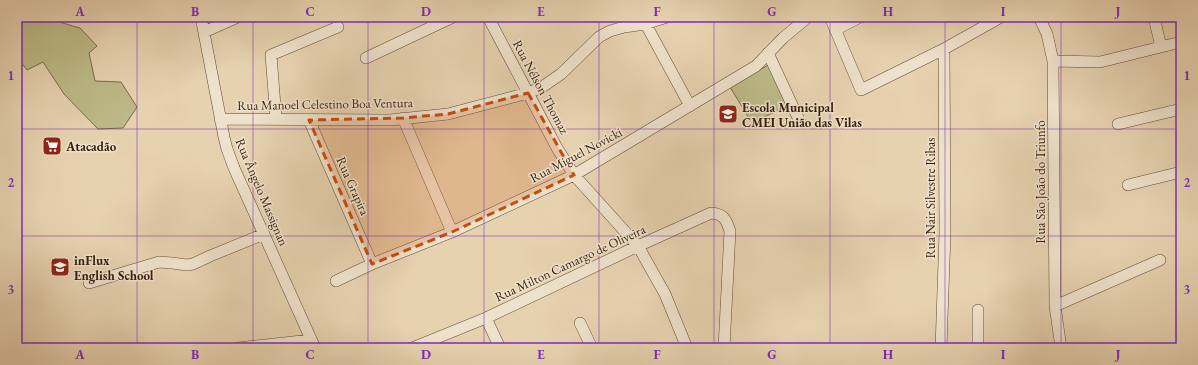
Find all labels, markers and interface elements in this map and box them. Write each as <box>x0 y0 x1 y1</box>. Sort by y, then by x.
text: A <box>74 3 85 20</box>
text: B <box>191 3 199 20</box>
text: C <box>305 3 315 20</box>
text: D <box>421 3 431 20</box>
text: E <box>537 3 545 20</box>
text: F <box>653 3 661 20</box>
text: G <box>767 3 777 20</box>
text: H <box>883 3 894 20</box>
text: I <box>1001 3 1006 20</box>
text: J <box>1114 3 1121 20</box>
street label: Rua Nélson Thomaz <box>509 37 573 137</box>
text: 1 <box>8 67 15 84</box>
text: 1 <box>1184 67 1191 84</box>
street label: Rua Manoel Celestino Boa Ventura <box>237 94 414 114</box>
place label: Escola Municipal CMEI União das Vilas <box>742 99 862 131</box>
school or university icon: Escola Municipal CMEI União das Vilas <box>717 103 739 125</box>
street label: Rua São João do Triunfo <box>1032 120 1049 244</box>
street label: Rua Miguel Novicki <box>527 124 625 186</box>
supermarket icon: Atacadão <box>41 135 63 157</box>
street label: Rua Ângelo Massignan <box>232 136 292 249</box>
place label: Atacadão <box>65 138 117 155</box>
street label: Rua Nair Silvestre Ribas <box>922 138 939 258</box>
street label: Rua Grapira <box>333 154 374 219</box>
text: 2 <box>8 174 15 191</box>
text: 2 <box>1184 174 1191 191</box>
street label: Rua Milton Camargo de Oliveira <box>492 220 649 305</box>
place label: inFlux English School <box>74 252 154 284</box>
school or university icon: inFlux English School <box>49 256 71 278</box>
text: 3 <box>8 281 15 298</box>
text: 3 <box>1184 281 1191 298</box>
text: A <box>74 346 85 363</box>
text: B <box>191 346 199 363</box>
text: C <box>305 346 315 363</box>
text: D <box>421 346 431 363</box>
text: E <box>537 346 545 363</box>
text: F <box>653 346 661 363</box>
text: G <box>767 346 777 363</box>
text: H <box>883 346 894 363</box>
text: I <box>1001 346 1006 363</box>
text: J <box>1114 346 1121 363</box>

